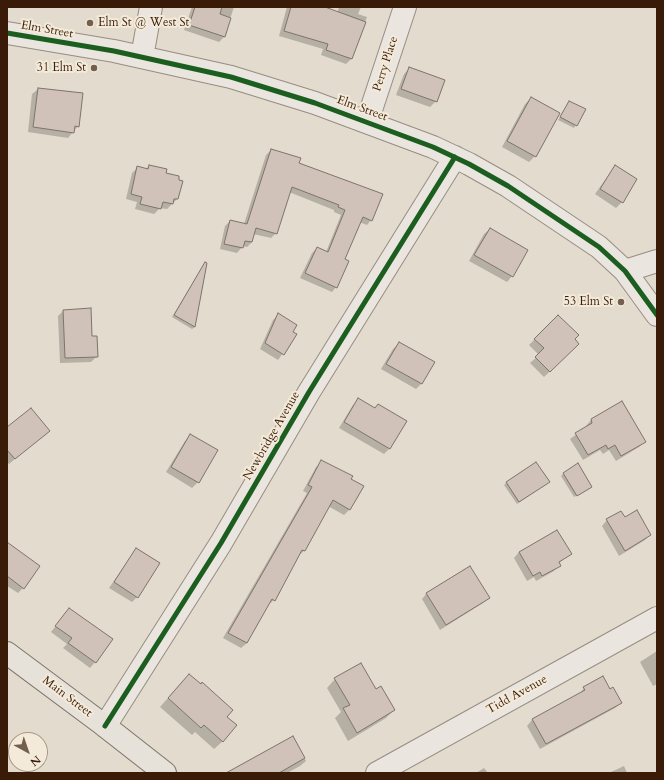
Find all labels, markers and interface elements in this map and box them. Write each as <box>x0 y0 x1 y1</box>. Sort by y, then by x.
place label: Elm St @ West St <box>98 16 189 30</box>
street label: Elm Street <box>20 18 74 42</box>
marker: Elm St @ West St <box>85 18 95 28</box>
street label: Perry Place <box>370 35 402 93</box>
place label: 31 Elm St <box>37 61 86 75</box>
marker: 31 Elm St <box>89 63 99 73</box>
street label: Elm Street <box>335 93 389 125</box>
place label: 53 Elm St <box>564 295 613 309</box>
marker: 53 Elm St <box>616 297 626 307</box>
street label: Newbridge Avenue <box>241 389 303 483</box>
street label: Tidd Avenue <box>484 672 550 718</box>
street label: Main Street <box>39 674 95 720</box>
north arrow <box>8 732 48 772</box>
text: N <box>27 752 44 770</box>

